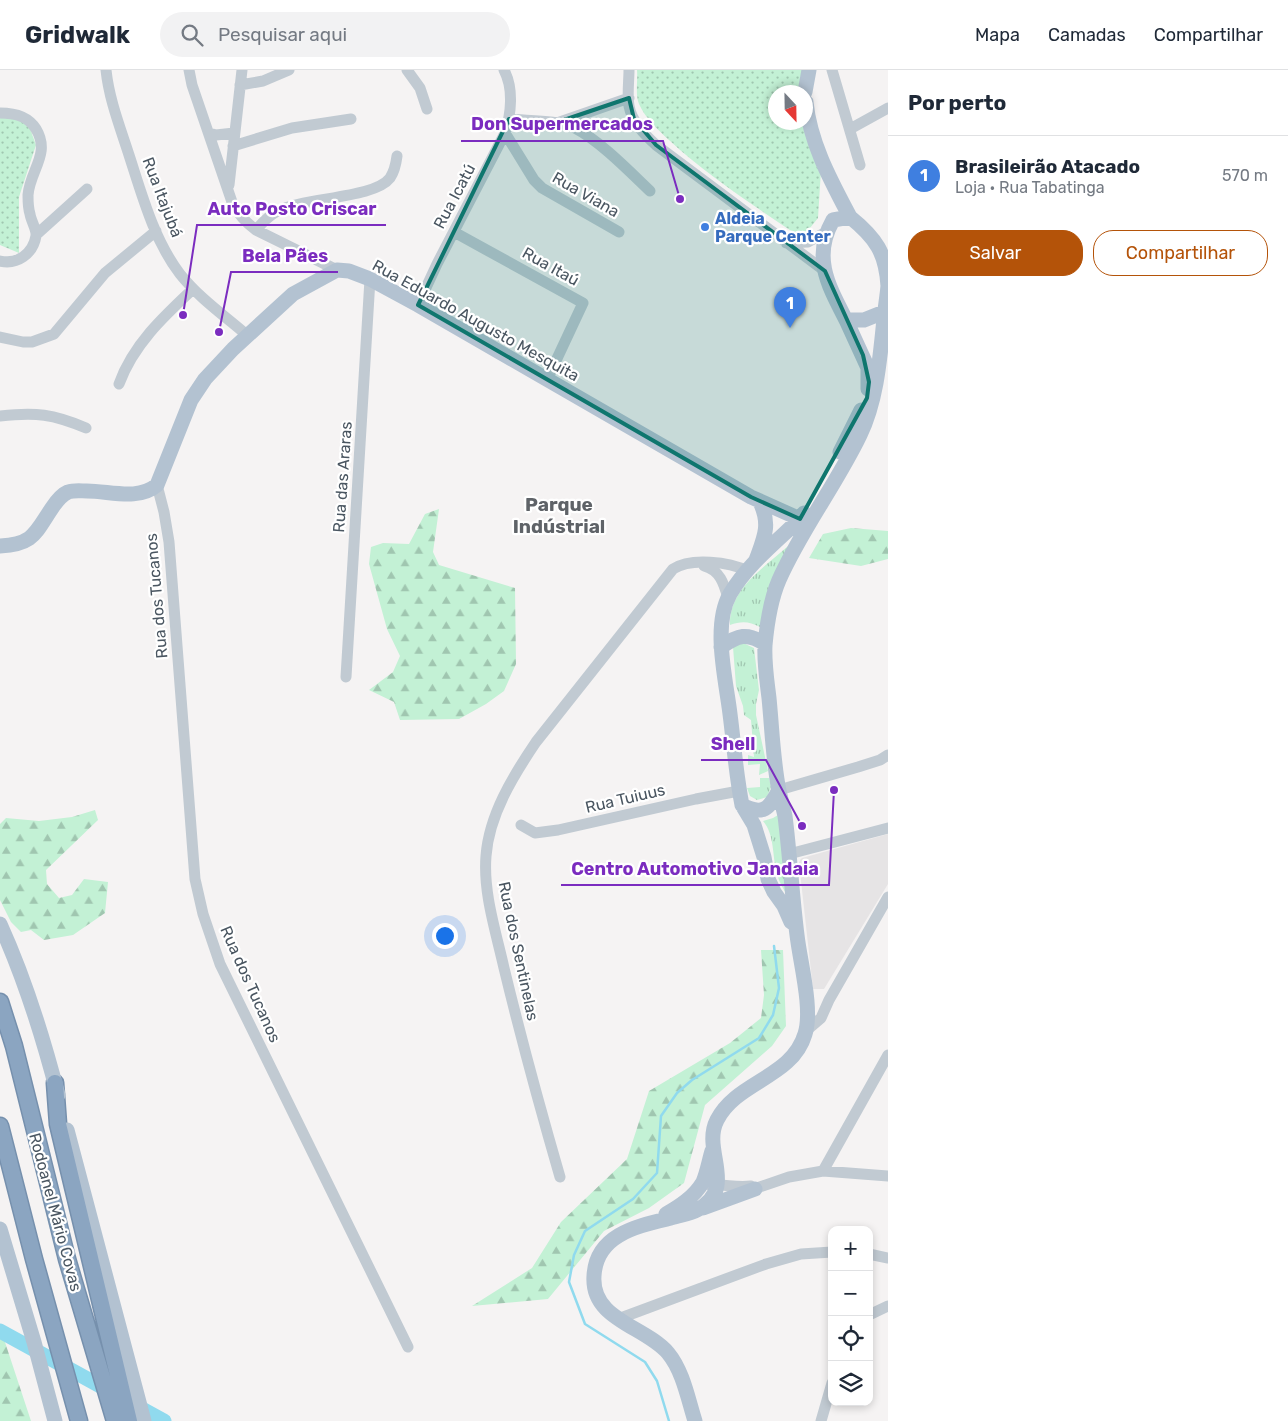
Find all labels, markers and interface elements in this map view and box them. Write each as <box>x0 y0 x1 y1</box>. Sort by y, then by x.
search box <box>160 12 510 57</box>
text: Gridwalk <box>25 21 130 49</box>
icon: search <box>178 21 206 49</box>
text: Pesquisar aqui <box>218 23 347 46</box>
text: Mapa <box>975 24 1020 46</box>
text: Camadas <box>1048 24 1126 46</box>
text: Compartilhar <box>1154 24 1263 46</box>
north arrow <box>768 85 813 130</box>
text: Por perto <box>908 90 1006 115</box>
callout: Don Supermercados <box>461 108 663 141</box>
text: Don Supermercados <box>471 113 653 135</box>
street label: Rua Itajubá <box>139 154 187 240</box>
text: Brasileirão Atacado <box>955 155 1140 178</box>
street label: Rua Icatú <box>429 161 479 232</box>
text: 1 <box>920 166 928 185</box>
text: 570 m <box>1222 166 1268 185</box>
street label: Rua Viana <box>549 168 623 221</box>
text: Loja · Rua Tabatinga <box>955 178 1105 197</box>
callout: Auto Posto Criscar <box>197 192 386 225</box>
text: Auto Posto Criscar <box>207 198 377 220</box>
place label: Aldeia Parque Center <box>715 209 831 246</box>
marker: Aldeia Parque Center <box>699 221 711 233</box>
button: Salvar <box>908 230 1083 276</box>
button: Compartilhar <box>1093 230 1268 276</box>
callout: Bela Pães <box>231 239 338 272</box>
street label: Rua Itaú <box>519 243 582 290</box>
text: Bela Pães <box>242 245 328 267</box>
street label: Rua Eduardo Augusto Mesquita <box>369 256 582 385</box>
pin: 1 <box>774 287 806 328</box>
street label: Rua das Araras <box>329 421 356 533</box>
district label: Parque Indústrial <box>513 493 605 538</box>
street label: Rua dos Tucanos <box>142 533 171 659</box>
callout: Shell <box>701 727 766 760</box>
text: Shell <box>711 733 755 755</box>
street label: Rua Tuiuus <box>583 780 667 817</box>
callout: Centro Automotivo Jandaia <box>561 852 829 885</box>
text: Centro Automotivo Jandaia <box>571 858 819 880</box>
street label: Rua dos Sentinelas <box>494 880 543 1022</box>
street label: Rua dos Tucanos <box>216 923 285 1045</box>
your location <box>432 923 458 949</box>
street label: Rodoanel Mário Covas <box>25 1131 86 1293</box>
map controls <box>828 1226 873 1406</box>
button: + <box>828 1226 873 1271</box>
button: − <box>828 1271 873 1316</box>
button: locate <box>828 1316 873 1361</box>
button: layers <box>828 1361 873 1406</box>

